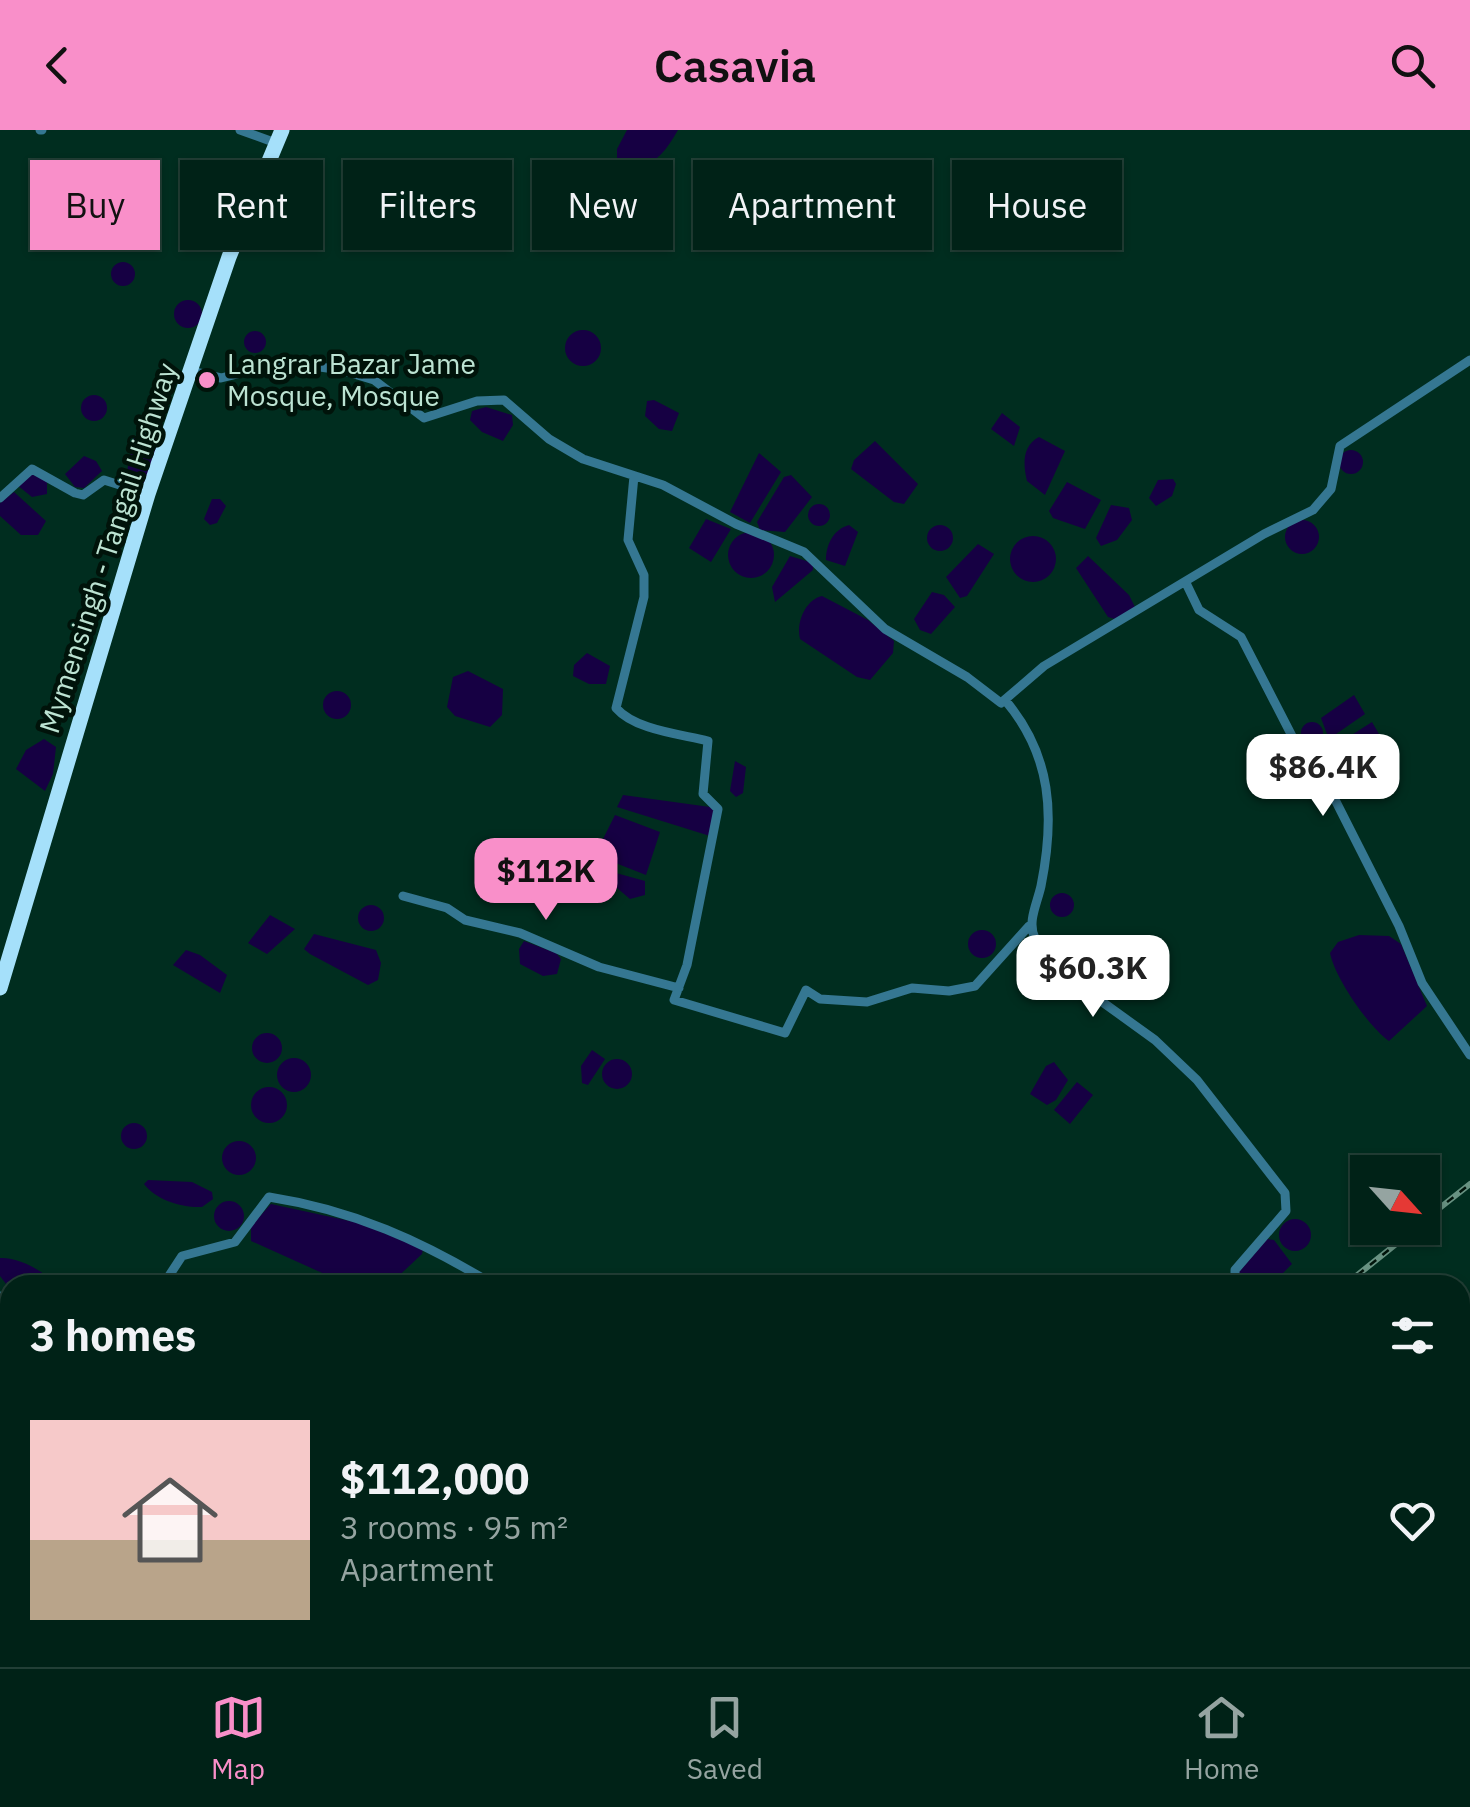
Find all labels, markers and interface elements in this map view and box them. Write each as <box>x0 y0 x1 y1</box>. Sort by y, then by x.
text: Casavia <box>654 36 816 94</box>
icon: back <box>30 38 85 93</box>
icon: search <box>1385 38 1440 93</box>
chip: Buy <box>30 160 160 250</box>
chip: Rent <box>180 160 323 250</box>
chip: Filters <box>343 160 512 250</box>
chip: New <box>532 160 673 250</box>
chip: Apartment <box>693 160 932 250</box>
chip: House <box>952 160 1122 250</box>
place label: Langrar Bazar Jame Mosque, Mosque <box>227 345 476 414</box>
street label: Mymensingh - Tangail Highway <box>30 358 185 738</box>
marker: Langrar Bazar Jame Mosque, Mosque <box>196 369 218 391</box>
pin: $86.4K <box>1242 734 1404 819</box>
text: $86.4K <box>1268 745 1378 787</box>
pin: $112K <box>476 838 616 923</box>
text: $112K <box>496 849 596 891</box>
pin: $60.3K <box>1012 935 1174 1020</box>
text: $60.3K <box>1038 946 1148 988</box>
north arrow <box>1350 1155 1440 1245</box>
map controls <box>1350 1155 1440 1245</box>
text: 3 homes <box>30 1308 196 1363</box>
icon: filters <box>1385 1308 1440 1363</box>
text: $112,000 <box>340 1451 529 1506</box>
icon: home <box>110 1460 230 1580</box>
icon: heart <box>1385 1493 1440 1548</box>
text: 3 rooms · 95 m² <box>340 1506 568 1548</box>
text: Apartment <box>340 1548 494 1590</box>
tab: Map <box>211 1690 266 1787</box>
tab: Saved <box>687 1690 763 1787</box>
tab: Home <box>1184 1690 1259 1787</box>

